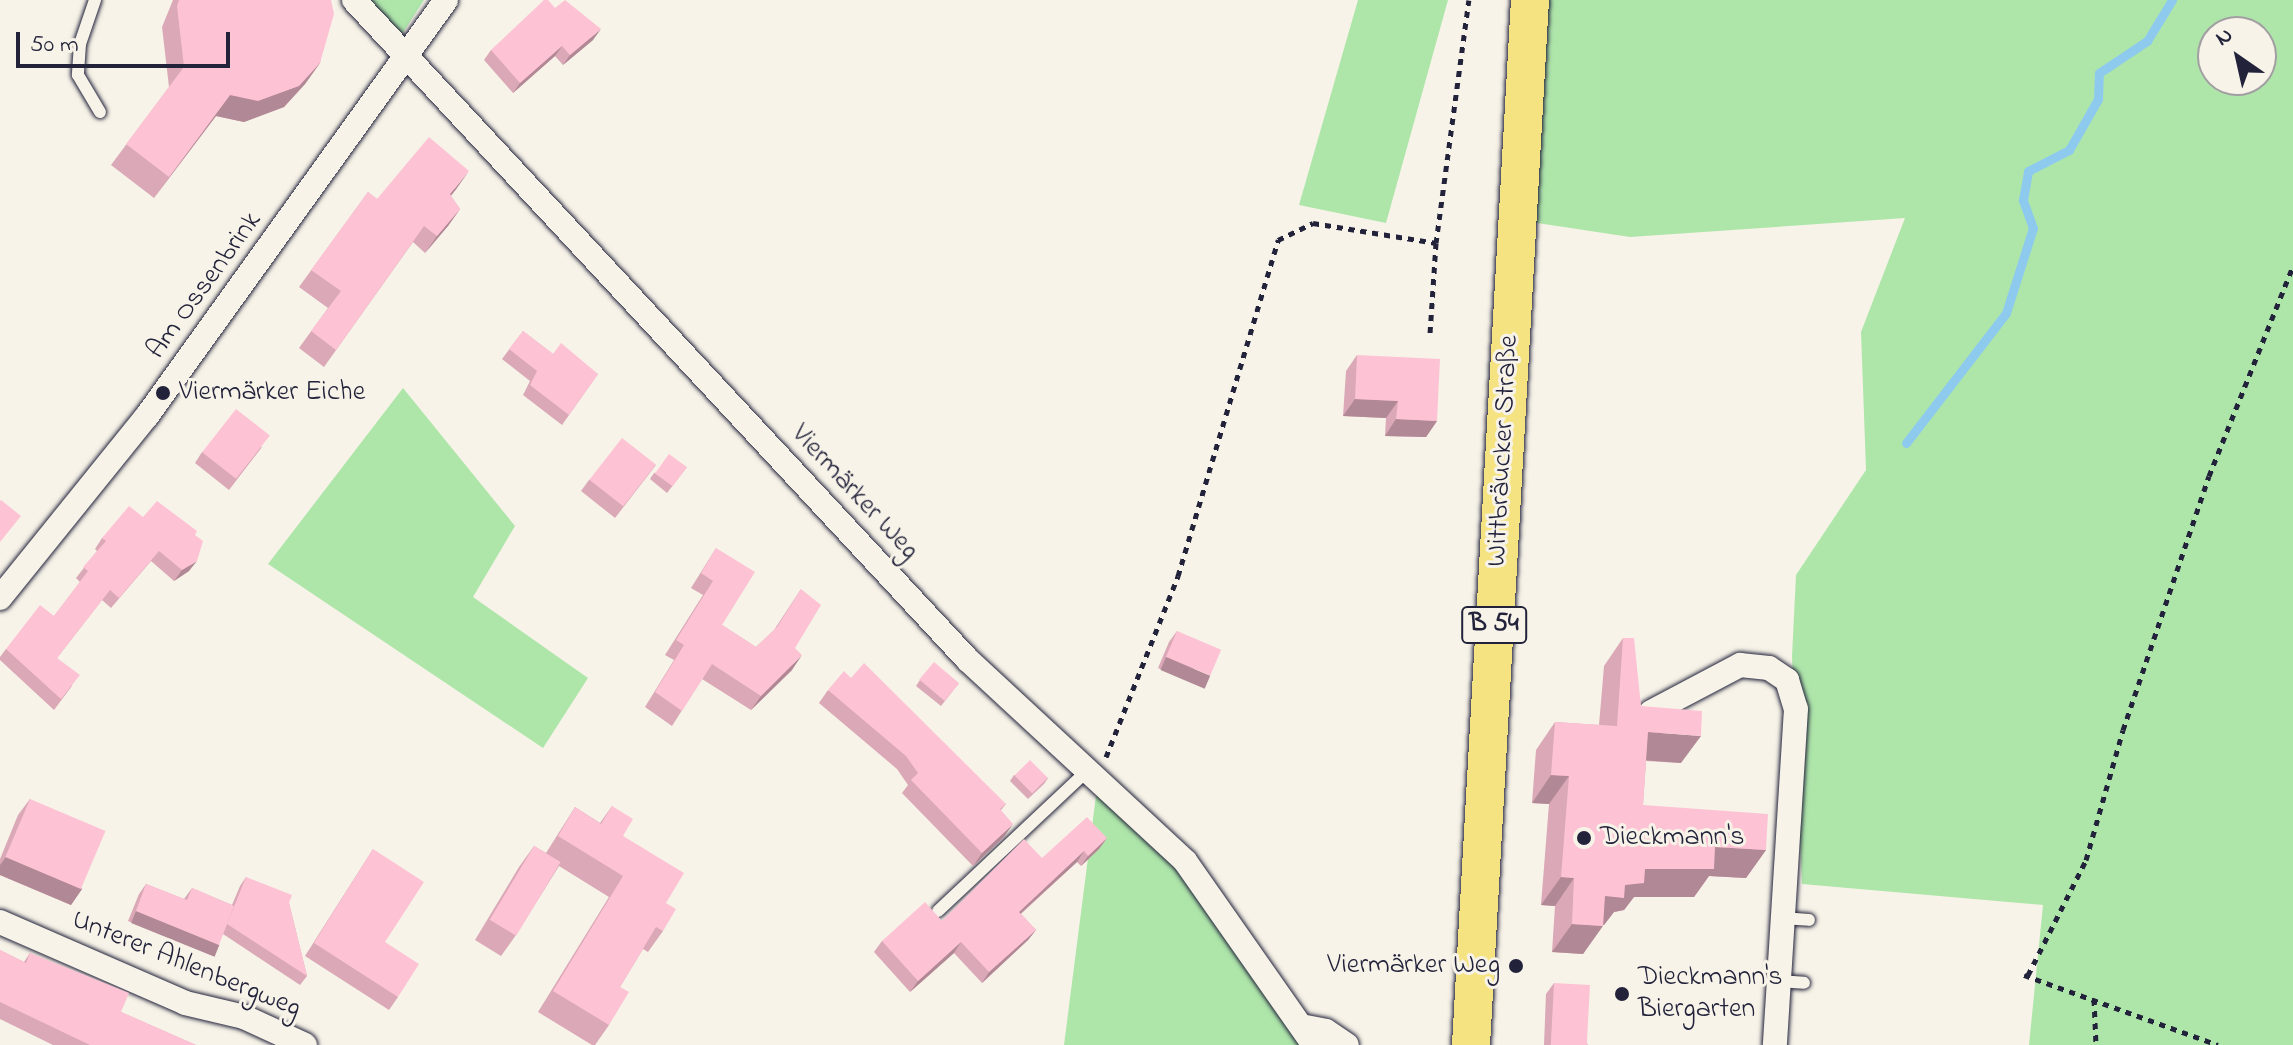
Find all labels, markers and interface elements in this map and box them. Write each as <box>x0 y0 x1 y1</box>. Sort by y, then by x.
scale bar <box>20 16 234 66</box>
north arrow <box>2197 16 2277 96</box>
text: N <box>2210 20 2240 55</box>
text: 50 m <box>30 28 79 63</box>
street label: Am Ossenbrink <box>140 206 270 366</box>
street label: Wittbräucker Straße <box>1481 334 1527 568</box>
place label: Viermärker Eiche <box>179 376 365 410</box>
marker: Viermärker Eiche <box>154 384 172 402</box>
street label: Viermärker Weg <box>783 418 925 568</box>
road number: B 54 <box>1460 603 1528 647</box>
place label: Dieckmann's <box>1600 821 1744 855</box>
marker: Dieckmann's <box>1575 829 1593 847</box>
street label: Unterer Ahlenbergweg <box>67 904 305 1026</box>
place label: Viermärker Weg <box>1327 949 1500 983</box>
marker: Viermärker Weg <box>1507 957 1525 975</box>
place label: Dieckmann's Biergarten <box>1638 961 1782 1027</box>
marker: Dieckmann's Biergarten <box>1613 985 1631 1003</box>

